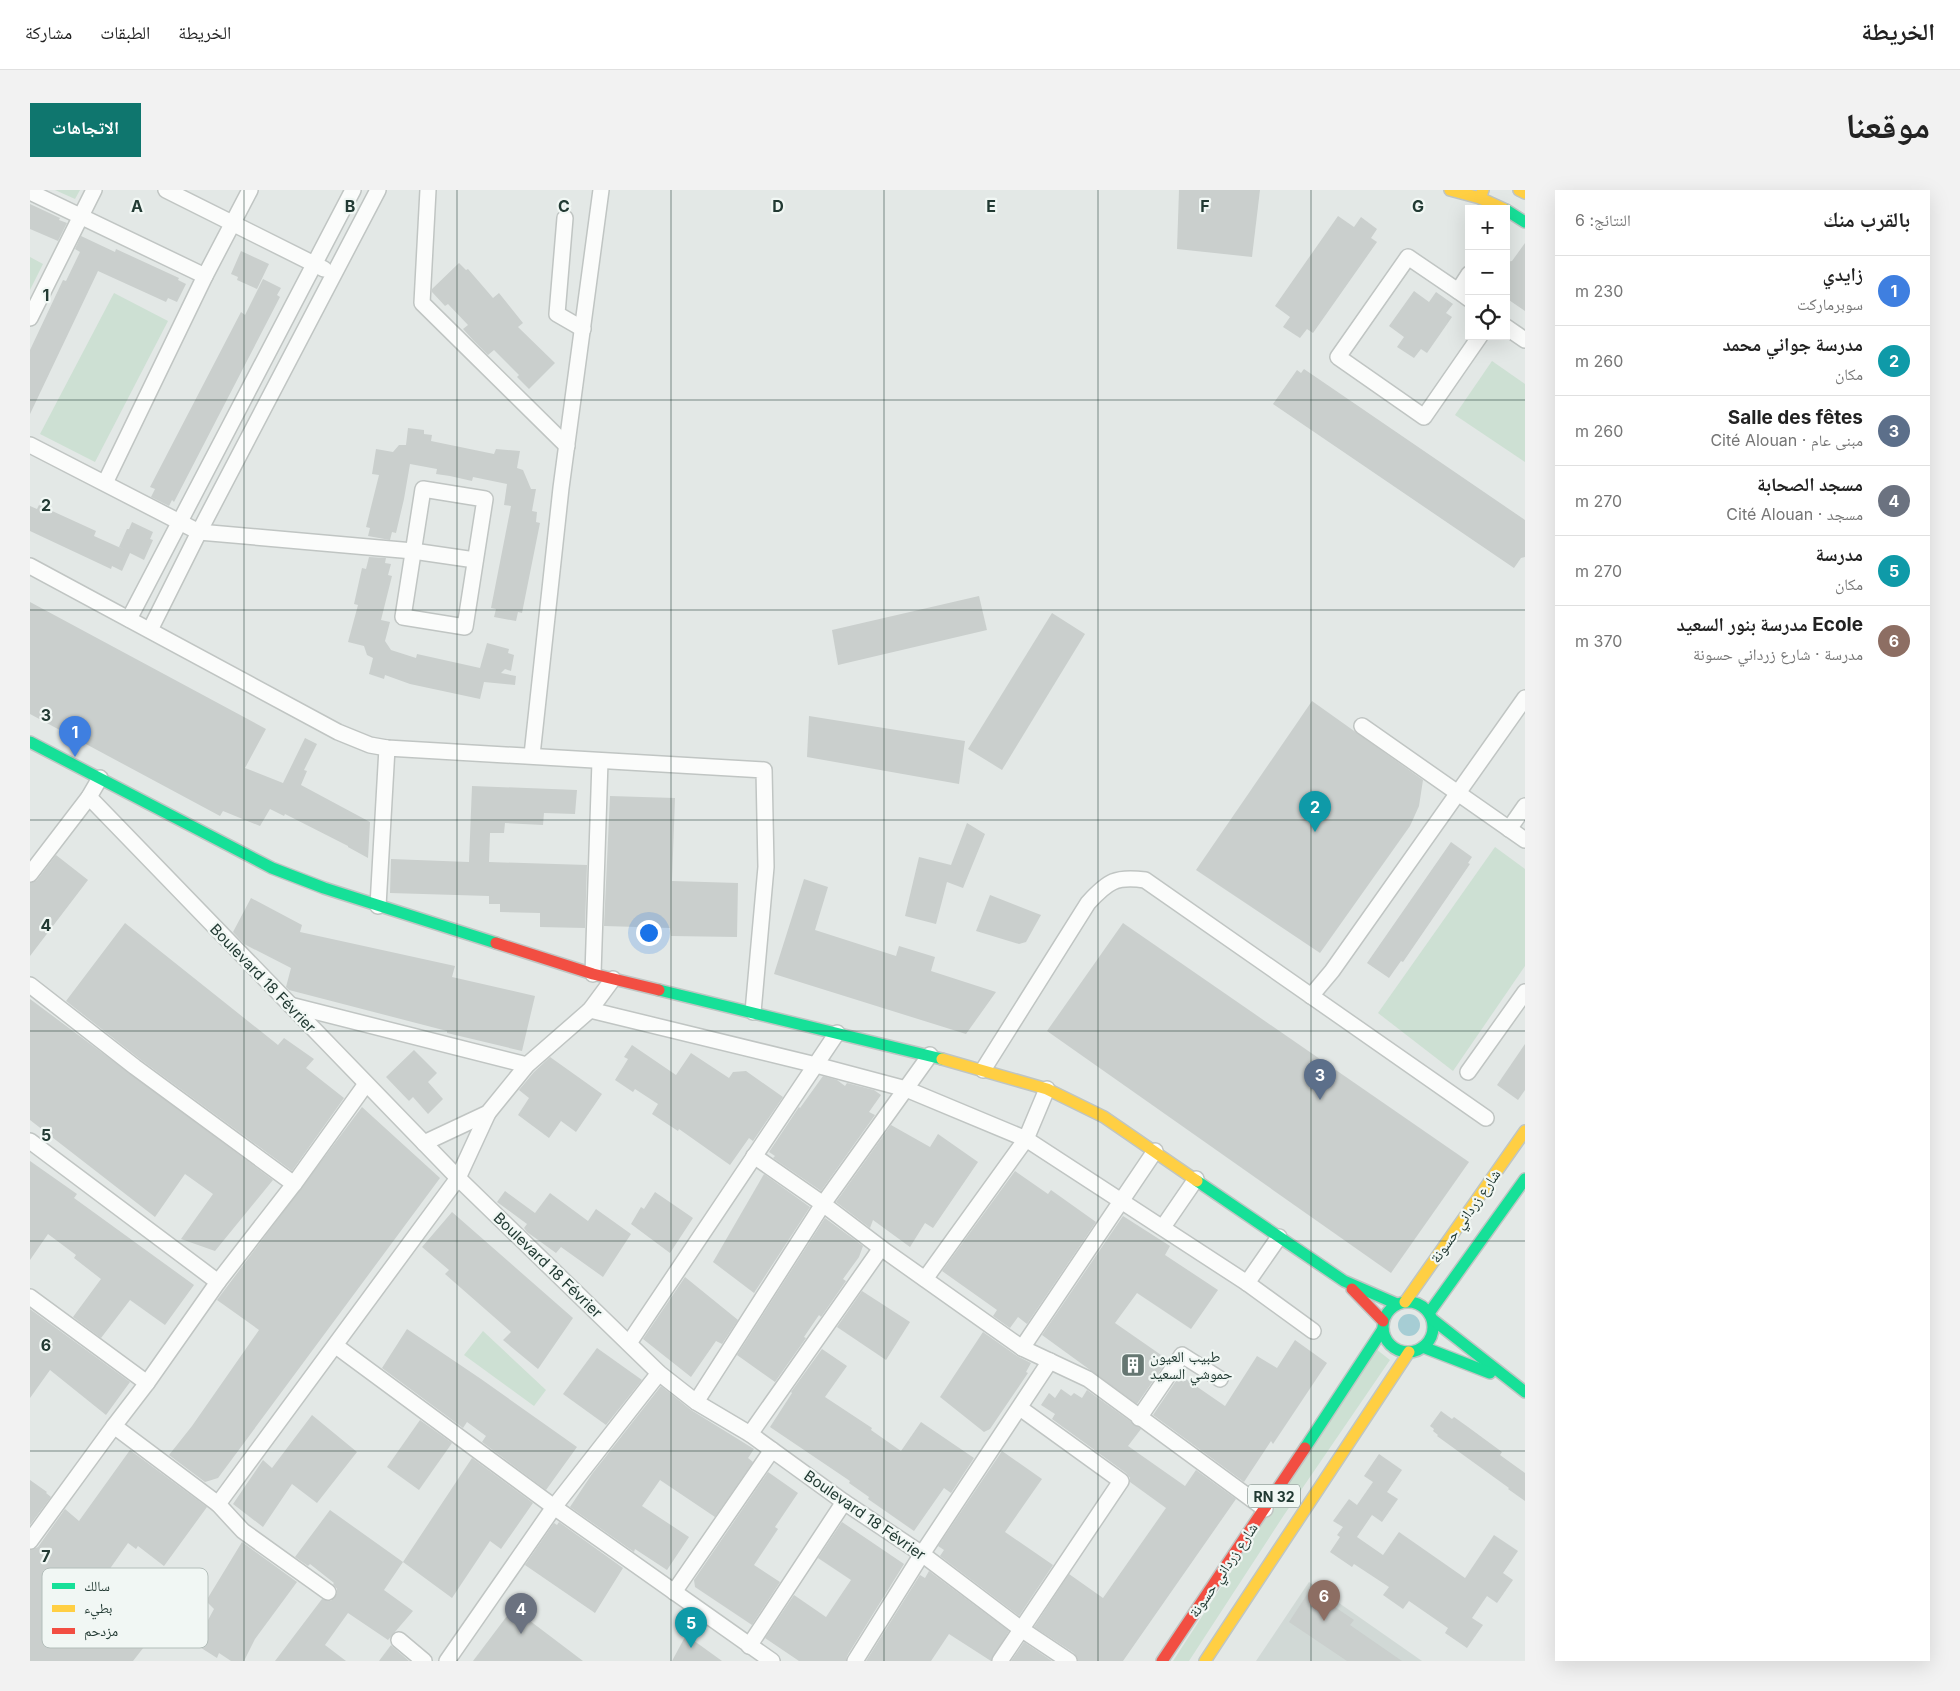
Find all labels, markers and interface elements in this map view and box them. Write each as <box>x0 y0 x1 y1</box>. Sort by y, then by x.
text: الخريطة <box>1861 17 1935 46</box>
text: مشاركة <box>25 22 72 43</box>
text: الطبقات <box>100 22 150 43</box>
text: الخريطة <box>178 22 231 43</box>
button: الاتجاهات <box>30 103 141 157</box>
text: موقعنا <box>1845 104 1930 146</box>
text: A <box>131 196 143 216</box>
text: B <box>345 196 355 216</box>
text: C <box>558 196 570 216</box>
text: D <box>772 196 784 216</box>
text: E <box>986 196 996 216</box>
text: F <box>1200 196 1210 216</box>
text: G <box>1412 196 1424 216</box>
map controls <box>1465 205 1510 340</box>
button: + <box>1465 205 1510 250</box>
text: بالقرب منك <box>1823 207 1910 232</box>
text: النتائج: 6 <box>1575 210 1631 230</box>
button: − <box>1465 250 1510 295</box>
text: زايدي <box>1823 263 1863 286</box>
text: 230 m <box>1575 281 1623 301</box>
text: 1 <box>1891 281 1897 301</box>
text: 1 <box>43 285 49 305</box>
text: سوبرماركت <box>1797 294 1863 314</box>
button: locate <box>1465 295 1510 340</box>
text: مدرسة جواني محمد <box>1723 333 1863 356</box>
text: 260 m <box>1575 351 1623 371</box>
text: 2 <box>1889 351 1899 371</box>
text: مكان <box>1835 364 1863 384</box>
text: Salle des fêtes <box>1728 406 1863 429</box>
text: 260 m <box>1575 421 1623 441</box>
text: 3 <box>1889 421 1899 441</box>
text: مبنى عام · Cité Alouan <box>1710 430 1863 450</box>
text: مسجد الصحابة <box>1757 473 1863 496</box>
text: 270 m <box>1575 491 1622 511</box>
text: 4 <box>1889 491 1899 511</box>
text: 2 <box>41 495 51 515</box>
text: مسجد · Cité Alouan <box>1726 504 1863 524</box>
text: مدرسة <box>1815 543 1863 566</box>
text: 270 m <box>1575 561 1622 581</box>
text: 5 <box>1889 561 1899 581</box>
text: مكان <box>1835 574 1863 594</box>
text: Ecole مدرسة بنور السعيد <box>1677 613 1863 636</box>
text: 370 m <box>1575 631 1622 651</box>
text: 6 <box>1889 631 1899 651</box>
text: مدرسة · شارع زرداني حسونة <box>1693 644 1863 664</box>
text: 3 <box>41 705 51 725</box>
pin: 1 <box>59 716 91 757</box>
pin: 2 <box>1299 791 1331 832</box>
text: 4 <box>41 915 52 935</box>
street label: Boulevard 18 Février <box>206 920 320 1037</box>
your location <box>636 920 662 946</box>
pin: 3 <box>1304 1059 1336 1100</box>
text: 5 <box>41 1125 51 1145</box>
street label: شارع زرداني حسونة <box>1426 1165 1507 1268</box>
street label: Boulevard 18 Février <box>490 1208 607 1322</box>
text: 6 <box>41 1335 51 1355</box>
place label: طبيب العيون حموشي السعيد <box>1150 1347 1233 1385</box>
building icon: طبيب العيون حموشي السعيد <box>1120 1352 1146 1378</box>
street label: Boulevard 18 Février <box>801 1466 930 1564</box>
road number: RN 32 <box>1248 1484 1300 1508</box>
street label: شارع زرداني حسونة <box>1184 1519 1264 1623</box>
text: 7 <box>41 1546 51 1566</box>
legend <box>42 1568 208 1648</box>
text: سالك <box>84 1577 110 1594</box>
pin: 6 <box>1308 1580 1340 1621</box>
pin: 4 <box>505 1593 537 1634</box>
text: بطيء <box>84 1599 113 1620</box>
pin: 5 <box>675 1607 707 1648</box>
text: مزدحم <box>84 1622 118 1641</box>

